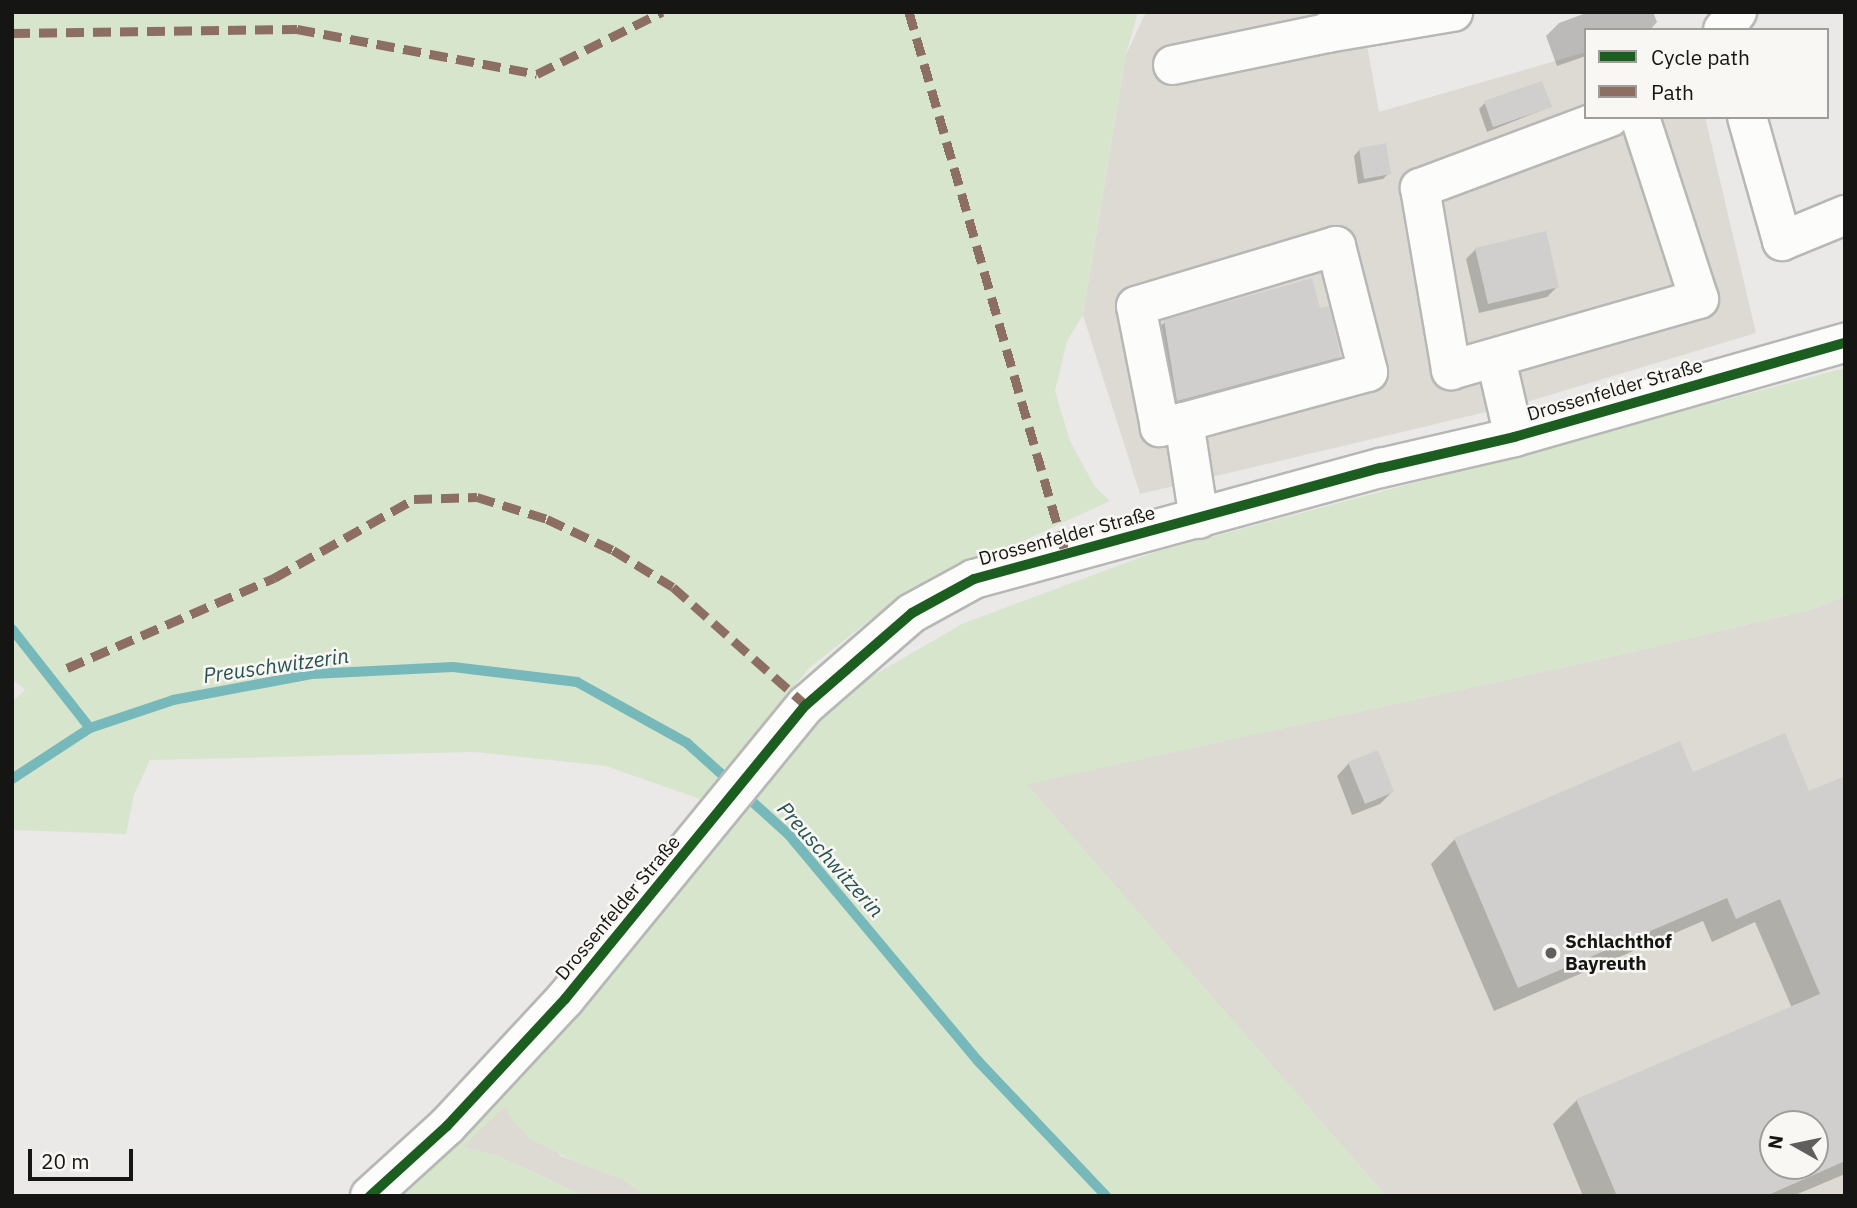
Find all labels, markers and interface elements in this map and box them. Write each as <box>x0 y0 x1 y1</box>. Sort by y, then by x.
legend <box>1584 28 1829 119</box>
text: Cycle path <box>1651 43 1750 71</box>
text: Path <box>1651 78 1694 106</box>
street label: Drossenfelder Straße <box>1524 354 1706 426</box>
street label: Drossenfelder Straße <box>976 501 1158 571</box>
water label: Preuschwitzerin <box>201 642 351 688</box>
water label: Preuschwitzerin <box>772 796 890 922</box>
street label: Drossenfelder Straße <box>551 831 685 985</box>
place label: Schlachthof Bayreuth <box>1565 931 1672 975</box>
marker: Schlachthof Bayreuth <box>1543 945 1559 961</box>
north arrow <box>1759 1110 1829 1180</box>
text: N <box>1762 1133 1788 1151</box>
scale bar <box>32 1134 136 1178</box>
text: 20 m <box>41 1147 90 1175</box>

